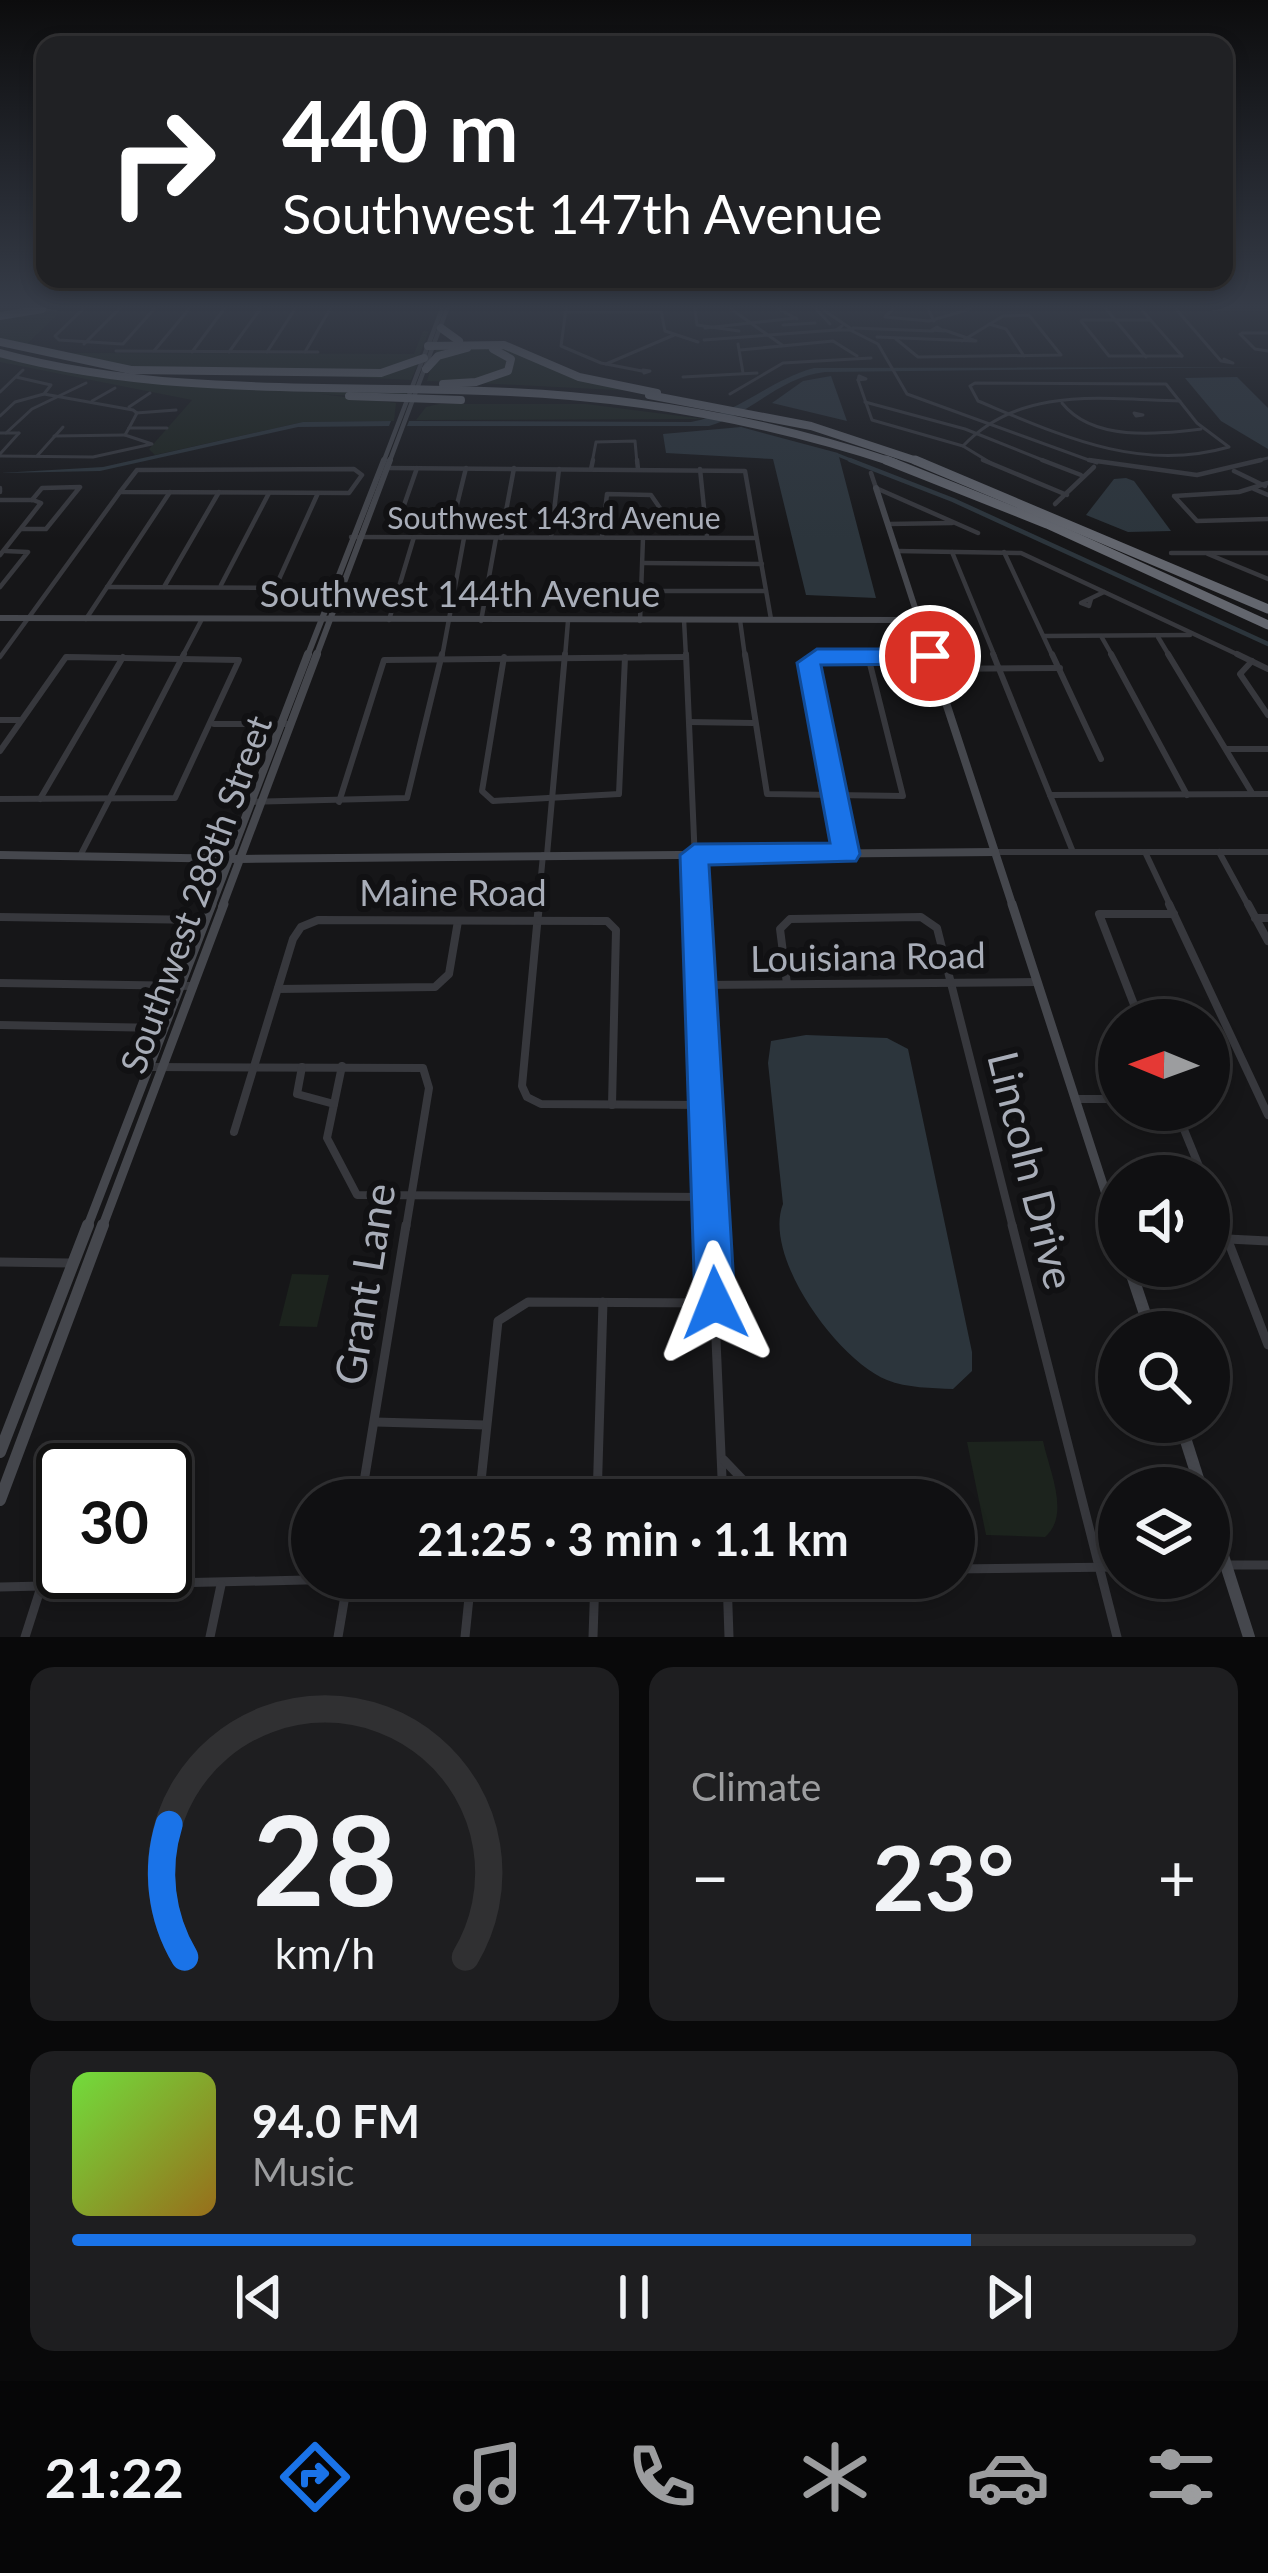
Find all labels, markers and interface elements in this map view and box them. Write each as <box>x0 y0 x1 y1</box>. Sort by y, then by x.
text: 440 m <box>282 79 519 180</box>
icon: right <box>84 84 240 240</box>
text: Southwest 147th Avenue <box>282 181 883 246</box>
street label: Southwest 143rd Avenue <box>387 499 721 535</box>
street label: Southwest 144th Avenue <box>260 571 660 615</box>
pin <box>879 605 981 707</box>
icon: arrive <box>897 623 963 689</box>
street label: Southwest 288th Street <box>110 709 280 1079</box>
street label: Maine Road <box>359 870 547 914</box>
street label: Louisiana Road <box>750 932 986 980</box>
north arrow <box>1098 999 1230 1131</box>
map controls <box>1098 999 1230 1599</box>
street label: Lincoln Drive <box>978 1046 1086 1294</box>
button: sound <box>1098 1155 1230 1287</box>
street label: Grant Lane <box>323 1180 405 1388</box>
position arrow <box>652 1240 778 1366</box>
button: search <box>1098 1311 1230 1443</box>
speed limit sign: 30 <box>36 1443 192 1599</box>
button: layers <box>1098 1467 1230 1599</box>
text: 21:25 · 3 min · 1.1 km <box>417 1512 849 1566</box>
text: Climate <box>691 1763 821 1809</box>
text: 28 <box>252 1783 397 1933</box>
text: 23° <box>873 1822 1014 1930</box>
text: − <box>691 1837 729 1916</box>
text: + <box>1158 1837 1196 1916</box>
text: km/h <box>274 1927 375 1978</box>
text: 94.0 FM <box>252 2094 420 2148</box>
text: Music <box>252 2148 354 2194</box>
icon: previous <box>226 2264 292 2330</box>
icon: pause <box>601 2264 667 2330</box>
icon: next <box>976 2264 1042 2330</box>
icon: directions <box>273 2435 357 2519</box>
icon: music <box>446 2435 530 2519</box>
icon: phone <box>620 2435 704 2519</box>
icon: climate <box>793 2435 877 2519</box>
icon: car <box>966 2435 1050 2519</box>
icon: filters <box>1139 2435 1223 2519</box>
text: 21:22 <box>45 2445 184 2510</box>

